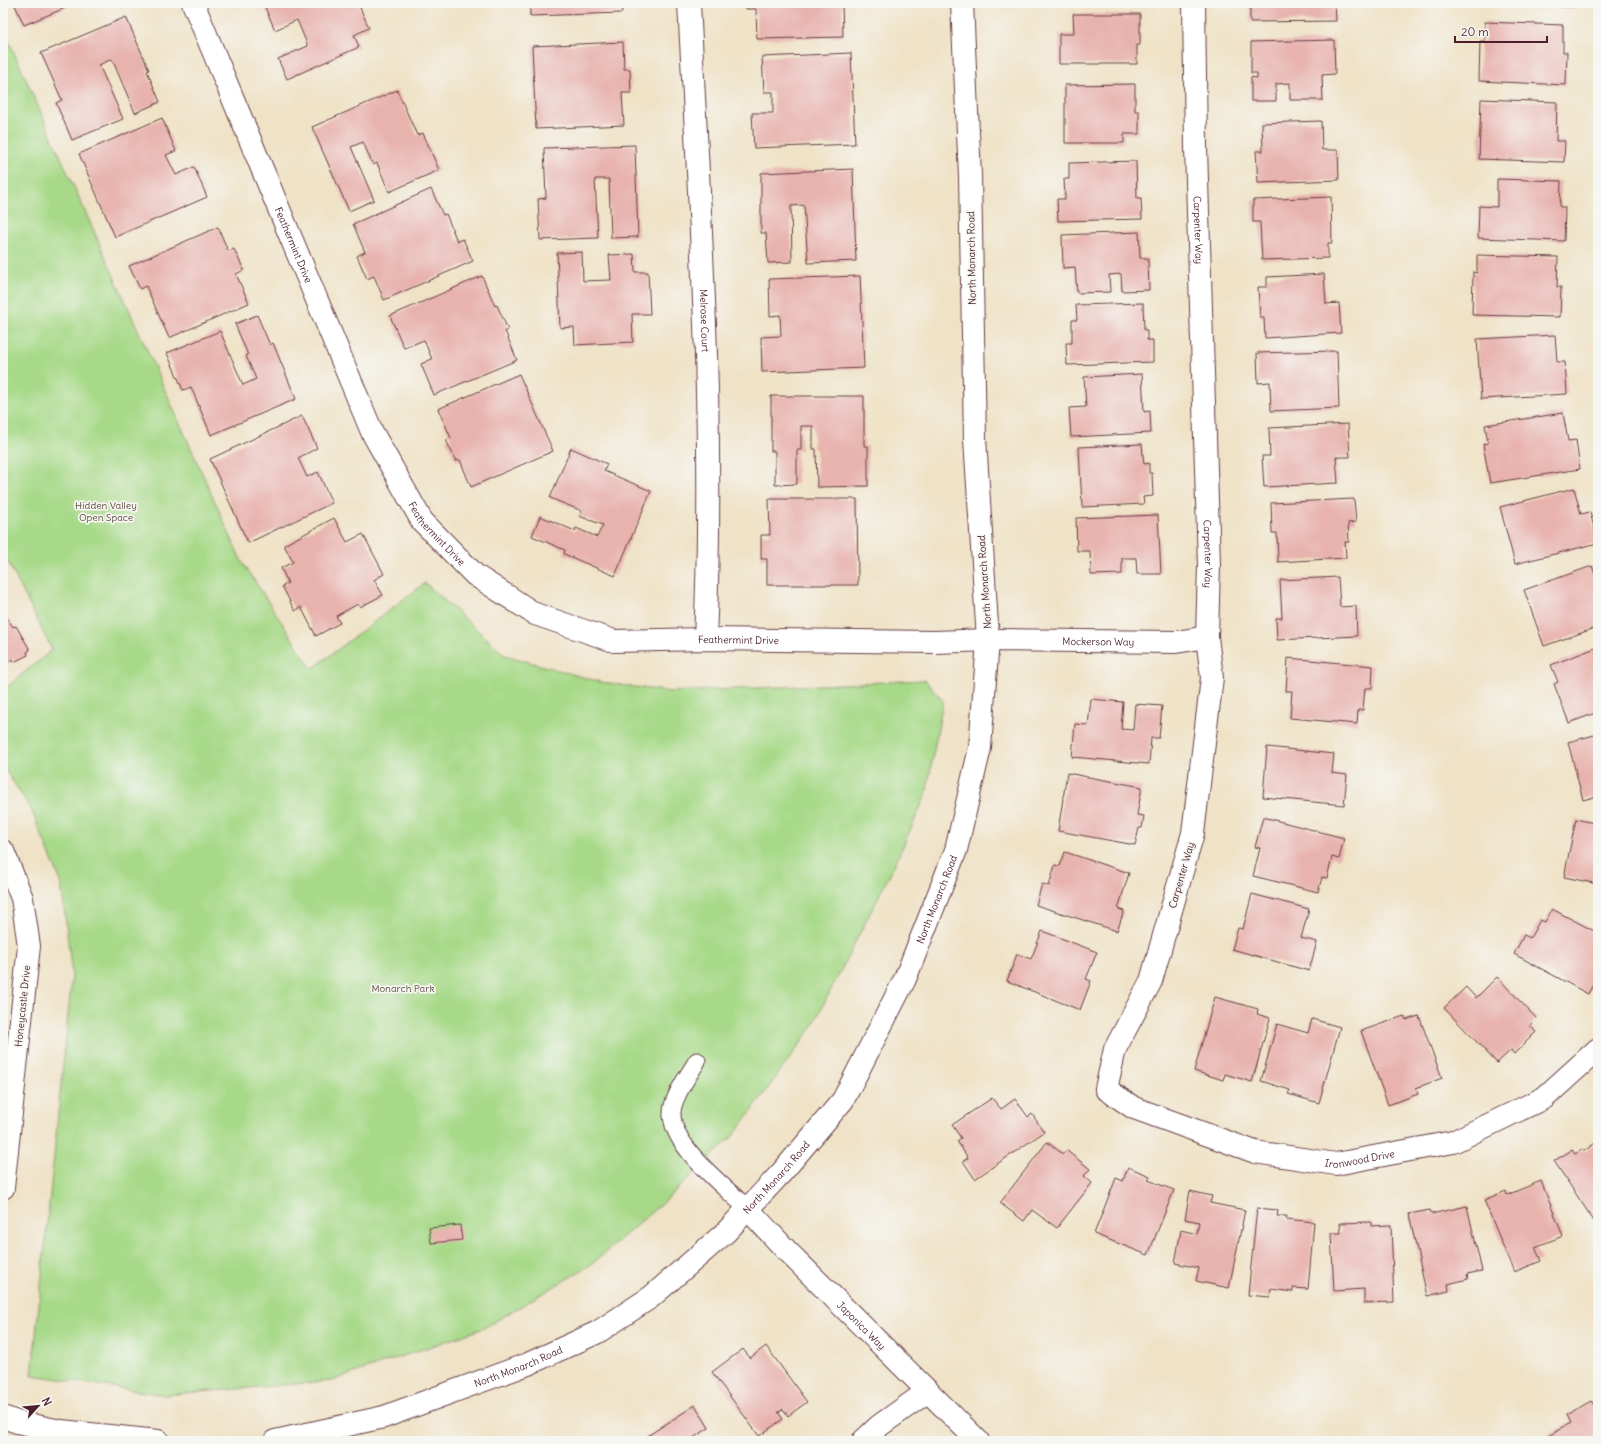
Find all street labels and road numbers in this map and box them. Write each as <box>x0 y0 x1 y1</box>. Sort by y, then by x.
street label: Carpenter Way <box>1190 196 1206 264</box>
street label: Feathermint Drive <box>272 205 315 285</box>
street label: North Monarch Road <box>964 211 979 305</box>
street label: Melrose Court <box>697 289 712 353</box>
street label: Feathermint Drive <box>405 499 468 568</box>
street label: Carpenter Way <box>1201 519 1215 588</box>
street label: North Monarch Road <box>975 535 994 629</box>
street label: Feathermint Drive <box>698 633 779 647</box>
street label: Mockerson Way <box>1062 635 1134 649</box>
street label: Carpenter Way <box>1166 841 1197 910</box>
street label: North Monarch Road <box>914 853 960 945</box>
street label: Honeycastle Drive <box>12 965 33 1047</box>
street label: North Monarch Road <box>740 1138 813 1217</box>
street label: Ironwood Drive <box>1324 1147 1396 1171</box>
street label: Japonica Way <box>834 1299 888 1353</box>
street label: North Monarch Road <box>472 1343 565 1390</box>

